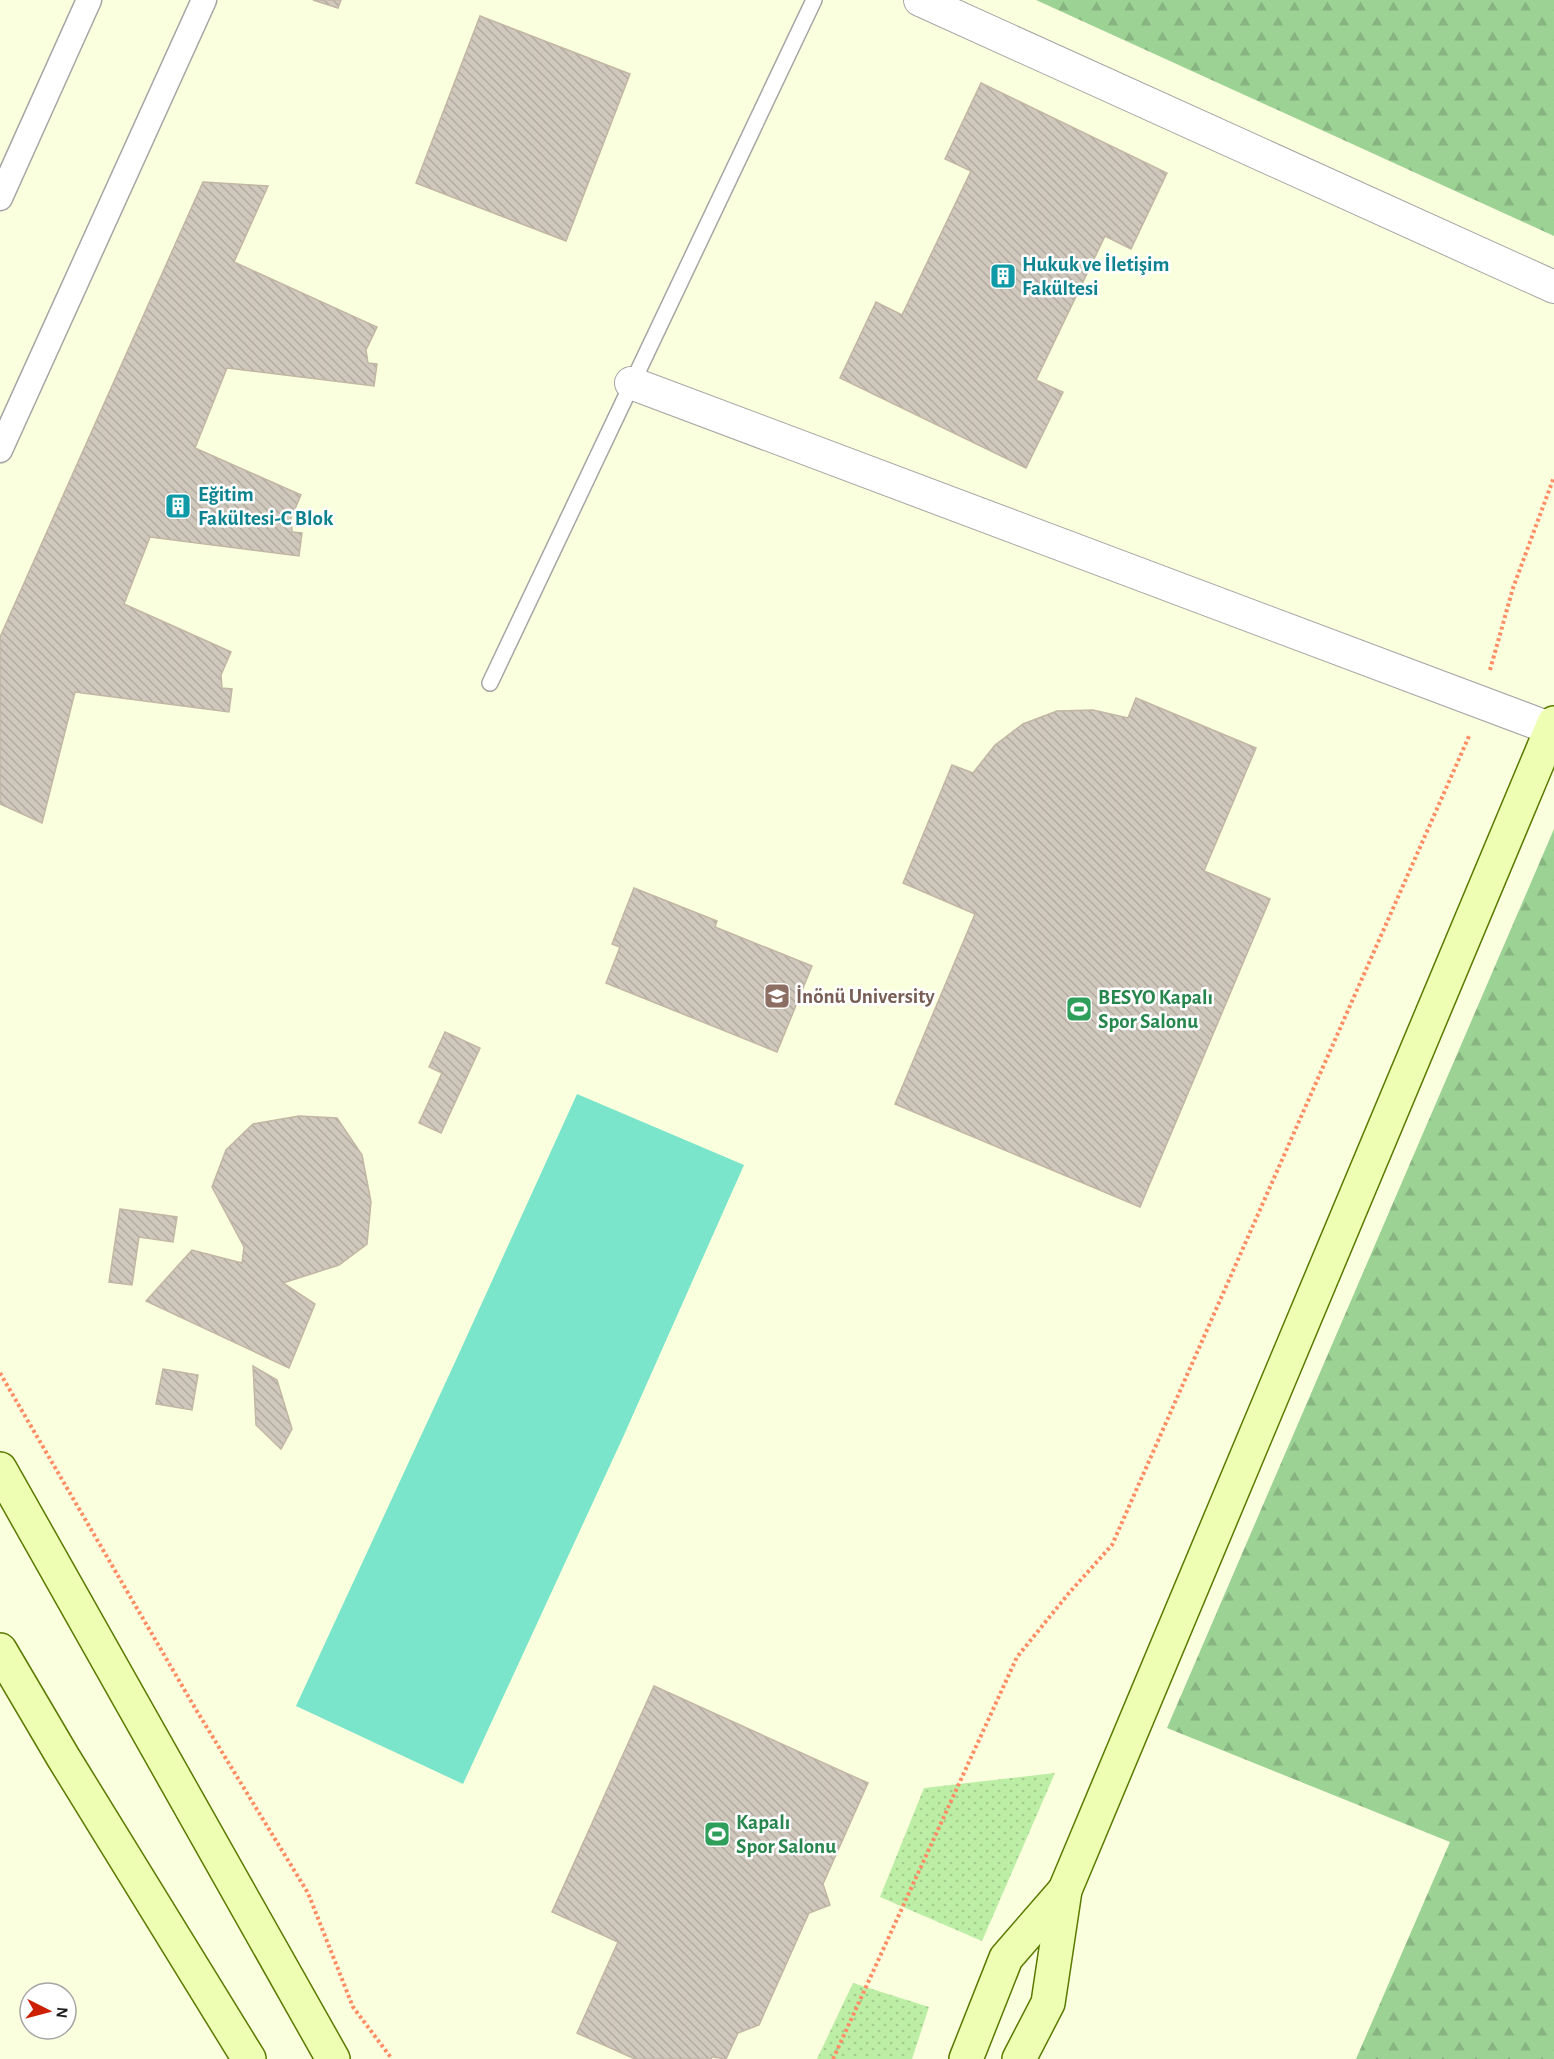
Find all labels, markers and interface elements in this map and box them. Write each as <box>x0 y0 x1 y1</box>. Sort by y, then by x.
place label: Hukuk ve İletişim Fakültesi <box>1022 253 1170 299</box>
building icon: Hukuk ve İletişim Fakültesi <box>988 261 1018 291</box>
place label: Eğitim Fakültesi-C Blok <box>198 484 334 529</box>
building icon: Eğitim Fakültesi-C Blok <box>163 491 193 521</box>
school or university icon: İnönü University <box>762 981 792 1011</box>
place label: İnönü University <box>796 985 935 1007</box>
place label: BESYO Kapalı Spor Salonu <box>1098 987 1213 1032</box>
sports icon: BESYO Kapalı Spor Salonu <box>1064 994 1094 1024</box>
place label: Kapalı Spor Salonu <box>736 1812 836 1857</box>
sports icon: Kapalı Spor Salonu <box>702 1819 732 1849</box>
north arrow <box>18 1981 78 2041</box>
text: N <box>53 2006 70 2019</box>

